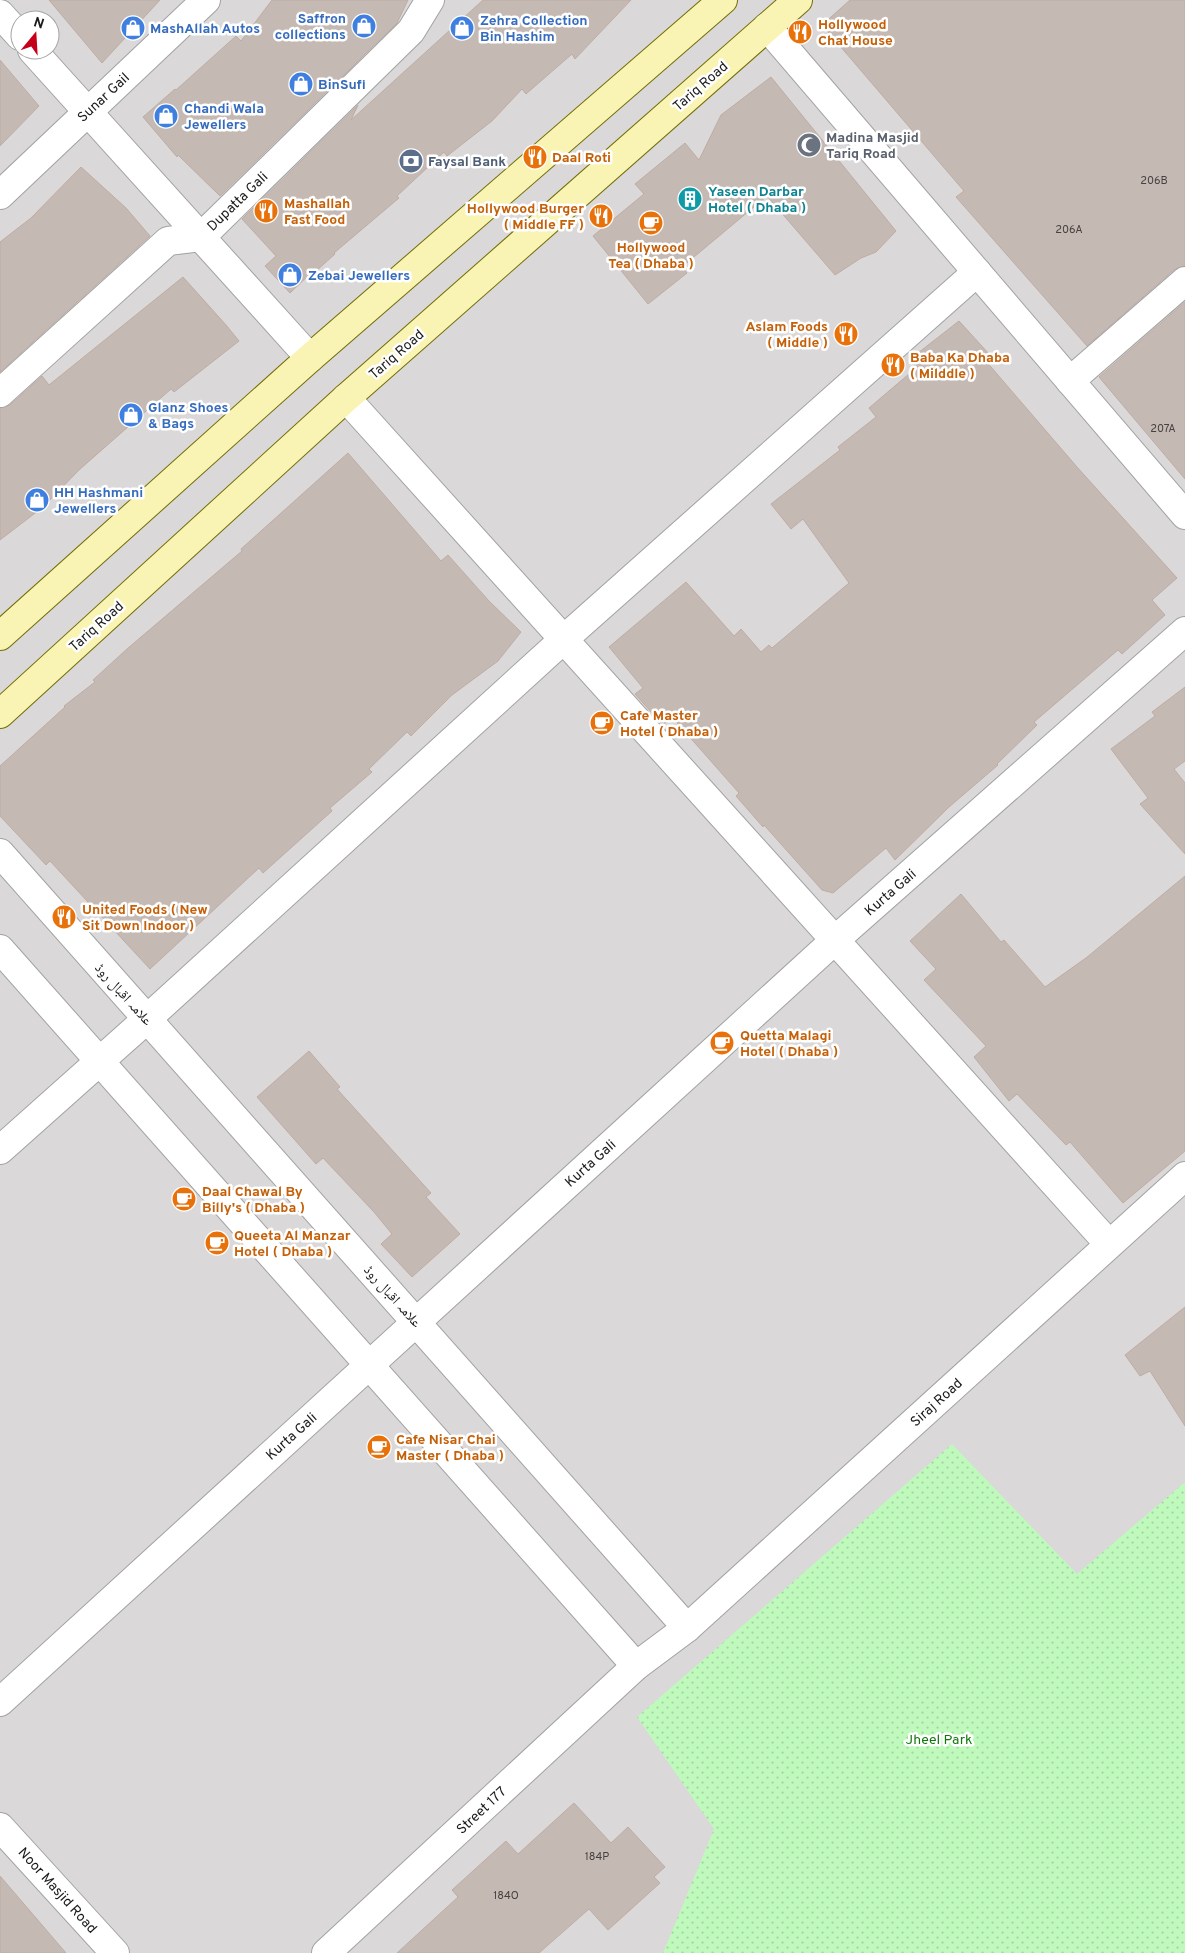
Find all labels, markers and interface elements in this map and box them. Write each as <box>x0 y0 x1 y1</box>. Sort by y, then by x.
north arrow <box>10 10 60 60</box>
place label: Saffron collections <box>275 11 346 44</box>
shop icon: Saffron collections <box>351 13 377 39</box>
place label: Zehra Collection Bin Hashim <box>480 13 588 46</box>
text: N <box>31 14 46 34</box>
shop icon: MashAllah Autos <box>120 15 146 41</box>
shop icon: Zehra Collection Bin Hashim <box>449 15 475 41</box>
place label: Hollywood Chat House <box>818 17 893 50</box>
restaurant icon: Hollywood Chat House <box>787 19 813 45</box>
place label: MashAllah Autos <box>150 21 260 38</box>
street label: Tariq Road <box>670 59 732 116</box>
street label: Sunar Gail <box>75 70 134 126</box>
shop icon: BinSufi <box>288 71 314 97</box>
place label: BinSufi <box>318 77 366 94</box>
place label: Chandi Wala Jewellers <box>184 101 264 134</box>
shop icon: Chandi Wala Jewellers <box>153 103 179 129</box>
place label: Madina Masjid Tariq Road <box>826 130 919 163</box>
mosque icon: Madina Masjid Tariq Road <box>796 132 822 158</box>
restaurant icon: Daal Roti <box>522 144 548 170</box>
bank icon: Faysal Bank <box>398 148 424 174</box>
place label: Daal Roti <box>552 150 611 167</box>
place label: Faysal Bank <box>428 154 506 171</box>
street label: Dupatta Gali <box>204 169 272 235</box>
house number: 206B <box>1140 174 1168 188</box>
place label: Yaseen Darbar Hotel ( Dhaba ) <box>708 184 806 217</box>
building icon: Yaseen Darbar Hotel ( Dhaba ) <box>677 186 703 212</box>
place label: Mashallah Fast Food <box>284 196 350 229</box>
restaurant icon: Mashallah Fast Food <box>253 198 279 224</box>
place label: Hollywood Burger ( Middle FF ) <box>467 201 584 234</box>
restaurant icon: Hollywood Burger ( Middle FF ) <box>588 203 614 229</box>
cafe icon: Hollywood Tea ( Dhaba ) <box>638 210 664 236</box>
house number: 206A <box>1055 223 1083 237</box>
place label: Hollywood Tea ( Dhaba ) <box>608 240 694 273</box>
shop icon: Zebai Jewellers <box>277 262 303 288</box>
place label: Zebai Jewellers <box>308 268 410 285</box>
place label: Aslam Foods ( Middle ) <box>745 319 828 352</box>
restaurant icon: Aslam Foods ( Middle ) <box>833 321 859 347</box>
street label: Tariq Road <box>366 327 428 384</box>
place label: Baba Ka Dhaba ( Milddle ) <box>910 350 1010 383</box>
restaurant icon: Baba Ka Dhaba ( Milddle ) <box>880 352 906 378</box>
place label: Glanz Shoes & Bags <box>148 400 229 433</box>
shop icon: Glanz Shoes & Bags <box>118 402 144 428</box>
house number: 207A <box>1150 422 1176 436</box>
place label: HH Hashmani Jewellers <box>54 485 143 518</box>
shop icon: HH Hashmani Jewellers <box>24 487 50 513</box>
street label: Tariq Road <box>66 598 128 656</box>
place label: Cafe Master Hotel ( Dhaba ) <box>620 708 718 741</box>
cafe icon: Cafe Master Hotel ( Dhaba ) <box>589 710 615 736</box>
street label: Kurta Gali <box>862 866 920 920</box>
place label: United Foods ( New Sit Down Indoor ) <box>82 902 208 935</box>
restaurant icon: United Foods ( New Sit Down Indoor ) <box>51 904 77 930</box>
street label: علامہ اقبال روڈ <box>90 960 155 1030</box>
place label: Quetta Malagi Hotel ( Dhaba ) <box>740 1028 838 1061</box>
cafe icon: Quetta Malagi Hotel ( Dhaba ) <box>709 1030 735 1056</box>
street label: Kurta Gali <box>562 1137 620 1191</box>
place label: Daal Chawal By Billy's ( Dhaba ) <box>202 1184 305 1217</box>
cafe icon: Daal Chawal By Billy's ( Dhaba ) <box>171 1186 197 1212</box>
place label: Queeta Al Manzar Hotel ( Dhaba ) <box>234 1228 351 1261</box>
cafe icon: Queeta Al Manzar Hotel ( Dhaba ) <box>204 1230 230 1256</box>
street label: علامہ اقبال روڈ <box>359 1262 424 1332</box>
street label: Siraj Road <box>907 1375 967 1431</box>
street label: Kurta Gali <box>263 1410 321 1464</box>
place label: Cafe Nisar Chai Master ( Dhaba ) <box>396 1432 504 1465</box>
cafe icon: Cafe Nisar Chai Master ( Dhaba ) <box>366 1434 392 1460</box>
park label: Jheel Park <box>906 1732 972 1749</box>
street label: Street 177 <box>454 1784 511 1838</box>
street label: Noor Masjid Road <box>14 1844 100 1938</box>
house number: 184P <box>585 1850 609 1864</box>
house number: 184O <box>493 1889 519 1903</box>

